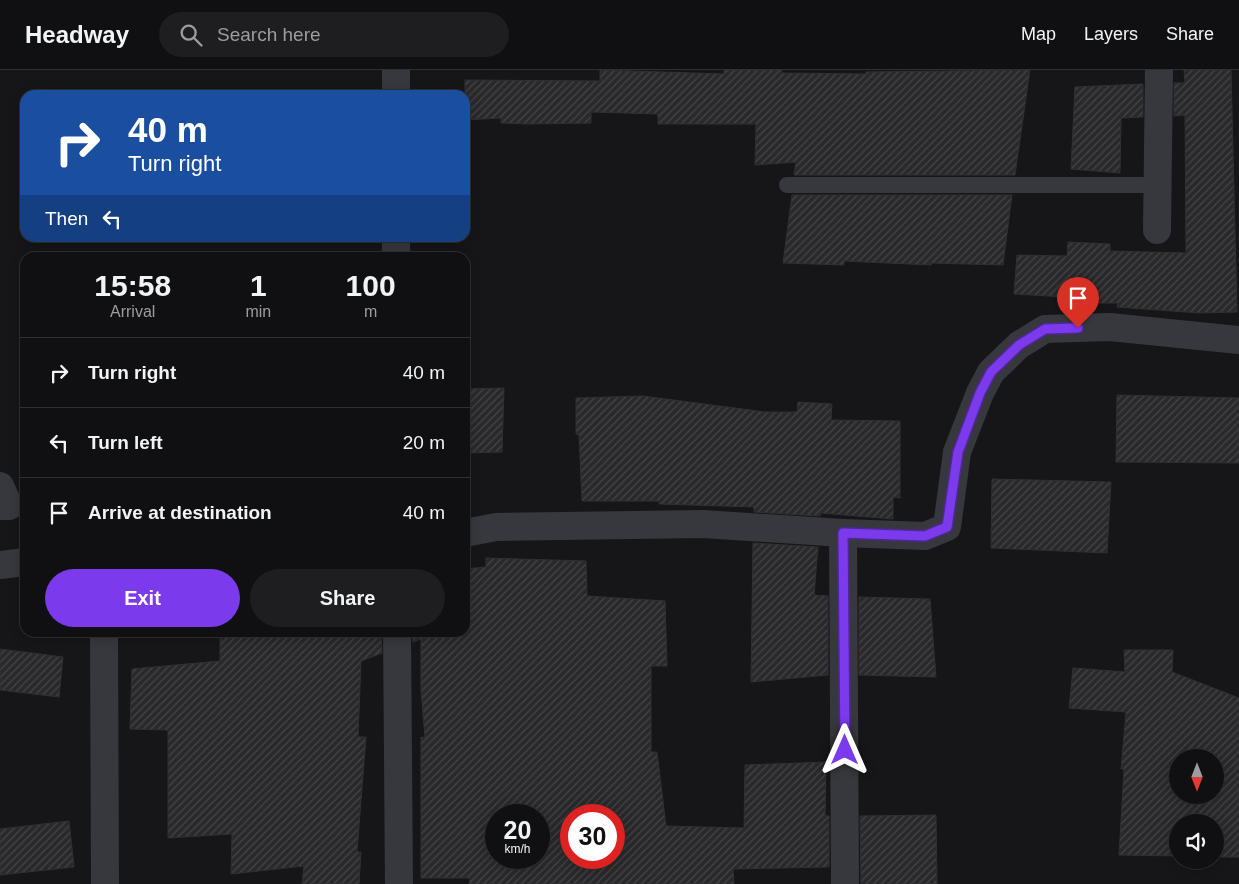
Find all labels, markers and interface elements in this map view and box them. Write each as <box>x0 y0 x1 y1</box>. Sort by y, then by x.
search box <box>159 12 509 57</box>
text: Headway <box>25 21 129 48</box>
icon: search <box>177 21 205 49</box>
text: Search here <box>217 24 321 45</box>
text: Map <box>1021 24 1056 44</box>
text: Layers <box>1084 24 1138 44</box>
text: Share <box>1166 24 1214 44</box>
icon: right <box>45 110 110 175</box>
text: 40 m <box>128 110 208 149</box>
text: Turn right <box>128 151 221 176</box>
icon: left <box>98 205 126 233</box>
text: Then <box>45 208 88 229</box>
text: 15:58 <box>94 269 171 302</box>
text: 1 <box>250 269 267 302</box>
text: 100 <box>346 269 396 302</box>
pin <box>1057 277 1099 328</box>
icon: arrive <box>1064 284 1092 312</box>
text: Arrival <box>110 303 155 320</box>
text: min <box>245 303 271 320</box>
text: m <box>364 303 377 320</box>
icon: right <box>45 359 73 387</box>
text: Turn right <box>88 362 176 383</box>
text: 40 m <box>403 362 445 383</box>
icon: left <box>45 429 73 457</box>
text: Turn left <box>88 432 163 453</box>
text: 20 m <box>403 432 445 453</box>
icon: arrive <box>45 499 73 527</box>
text: Arrive at destination <box>88 502 272 523</box>
text: 40 m <box>403 502 445 523</box>
button: Exit <box>45 569 240 627</box>
button: Share <box>250 569 445 627</box>
position arrow <box>818 723 870 775</box>
north arrow <box>1169 749 1224 804</box>
map controls <box>1169 749 1224 869</box>
speed limit sign: 30 <box>560 804 625 869</box>
button: sound <box>1169 814 1224 869</box>
text: 20 <box>504 816 531 844</box>
text: km/h <box>504 842 531 856</box>

